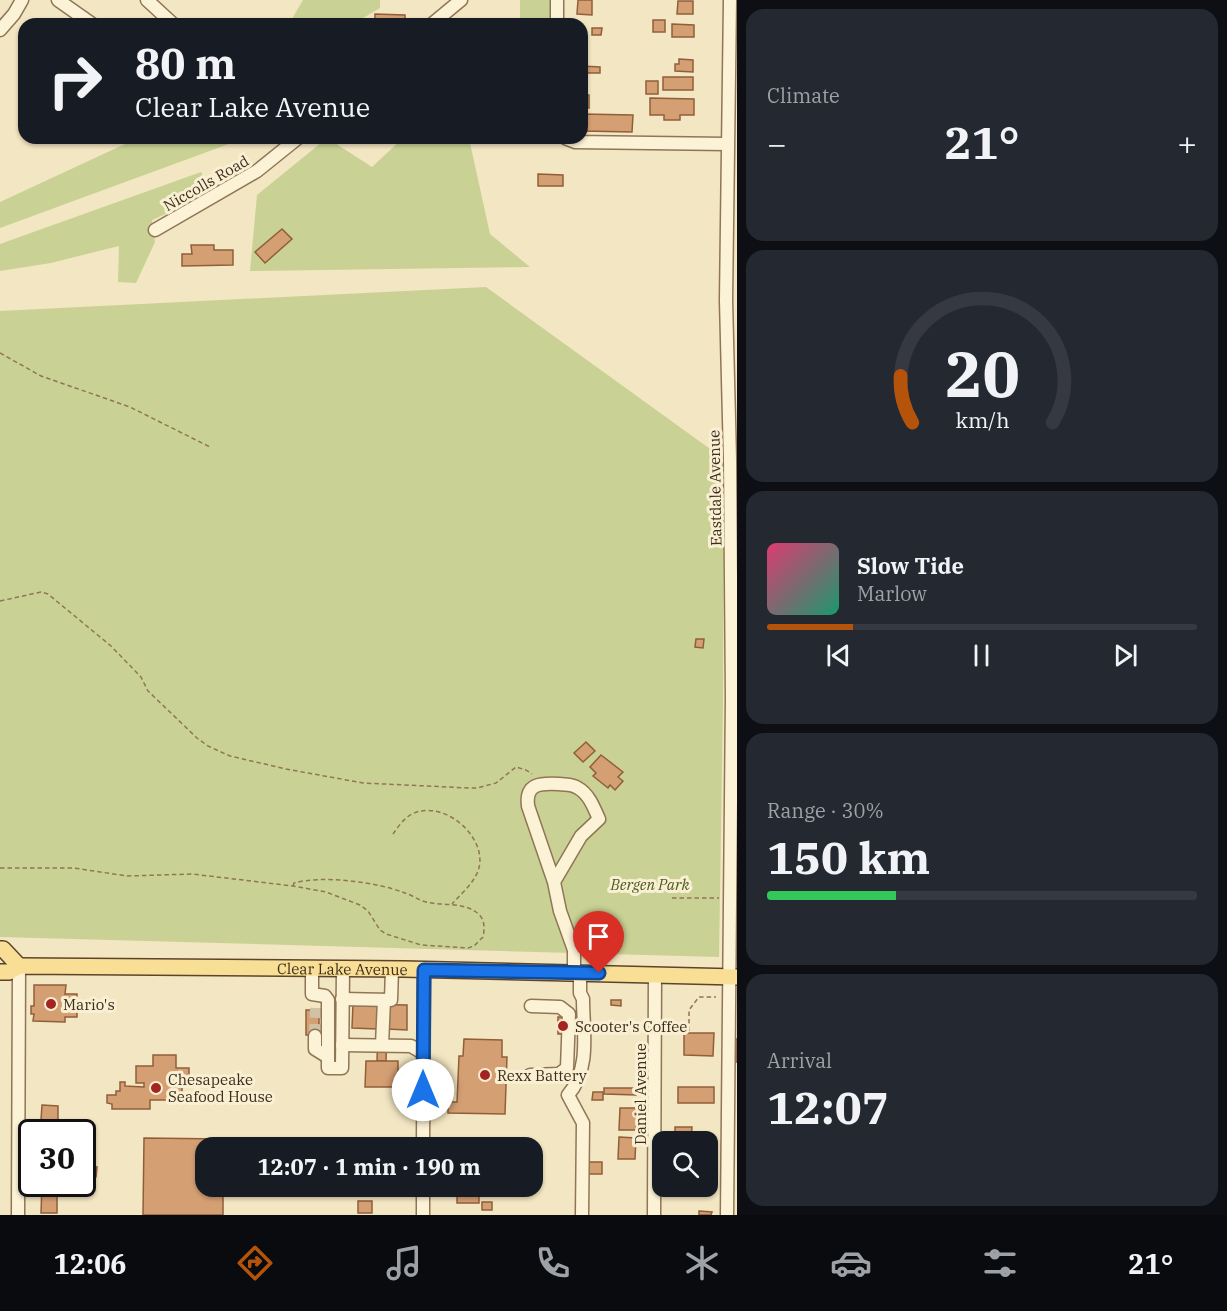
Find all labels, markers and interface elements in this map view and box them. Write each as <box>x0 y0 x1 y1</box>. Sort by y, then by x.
text: 80 m <box>135 36 236 91</box>
icon: right <box>36 42 114 120</box>
text: Climate <box>767 82 840 109</box>
text: Clear Lake Avenue <box>135 89 370 124</box>
text: 21° <box>944 113 1020 171</box>
text: − <box>767 122 787 165</box>
text: + <box>1177 122 1197 165</box>
street label: Niccolls Road <box>160 151 252 215</box>
text: 20 <box>945 333 1019 414</box>
text: km/h <box>955 407 1009 435</box>
street label: Eastdale Avenue <box>704 430 726 546</box>
text: Slow Tide <box>857 551 964 580</box>
text: Marlow <box>857 580 927 607</box>
icon: previous <box>822 639 855 672</box>
icon: pause <box>965 639 998 672</box>
icon: next <box>1109 639 1142 672</box>
text: Range · 30% <box>767 797 884 824</box>
text: 150 km <box>767 828 930 886</box>
park label: Bergen Park <box>610 875 689 894</box>
pin <box>573 911 624 973</box>
icon: arrive <box>582 920 615 953</box>
street label: Clear Lake Avenue <box>277 959 408 979</box>
place label: Mario's <box>63 995 115 1014</box>
marker: Mario's <box>44 997 58 1011</box>
place label: Scooter's Coffee <box>575 1017 687 1036</box>
marker: Scooter's Coffee <box>556 1019 570 1033</box>
street label: Daniel Avenue <box>631 1043 650 1145</box>
text: Arrival <box>767 1047 832 1074</box>
position arrow <box>391 1058 455 1122</box>
place label: Rexx Battery <box>497 1066 587 1085</box>
marker: Rexx Battery <box>478 1068 492 1082</box>
place label: Chesapeake Seafood House <box>168 1070 273 1106</box>
text: 12:07 <box>767 1078 889 1136</box>
marker: Chesapeake Seafood House <box>149 1081 163 1095</box>
speed limit sign: 30 <box>18 1119 96 1197</box>
map controls <box>652 1131 718 1197</box>
button: search <box>652 1131 718 1197</box>
text: 12:07 · 1 min · 190 m <box>257 1152 481 1181</box>
icon: directions <box>234 1242 276 1284</box>
icon: music <box>383 1242 425 1284</box>
icon: phone <box>532 1242 574 1284</box>
icon: climate <box>681 1242 723 1284</box>
icon: car <box>830 1242 872 1284</box>
icon: filters <box>979 1242 1021 1284</box>
text: 12:06 <box>54 1246 127 1281</box>
text: 21° <box>1128 1246 1173 1281</box>

